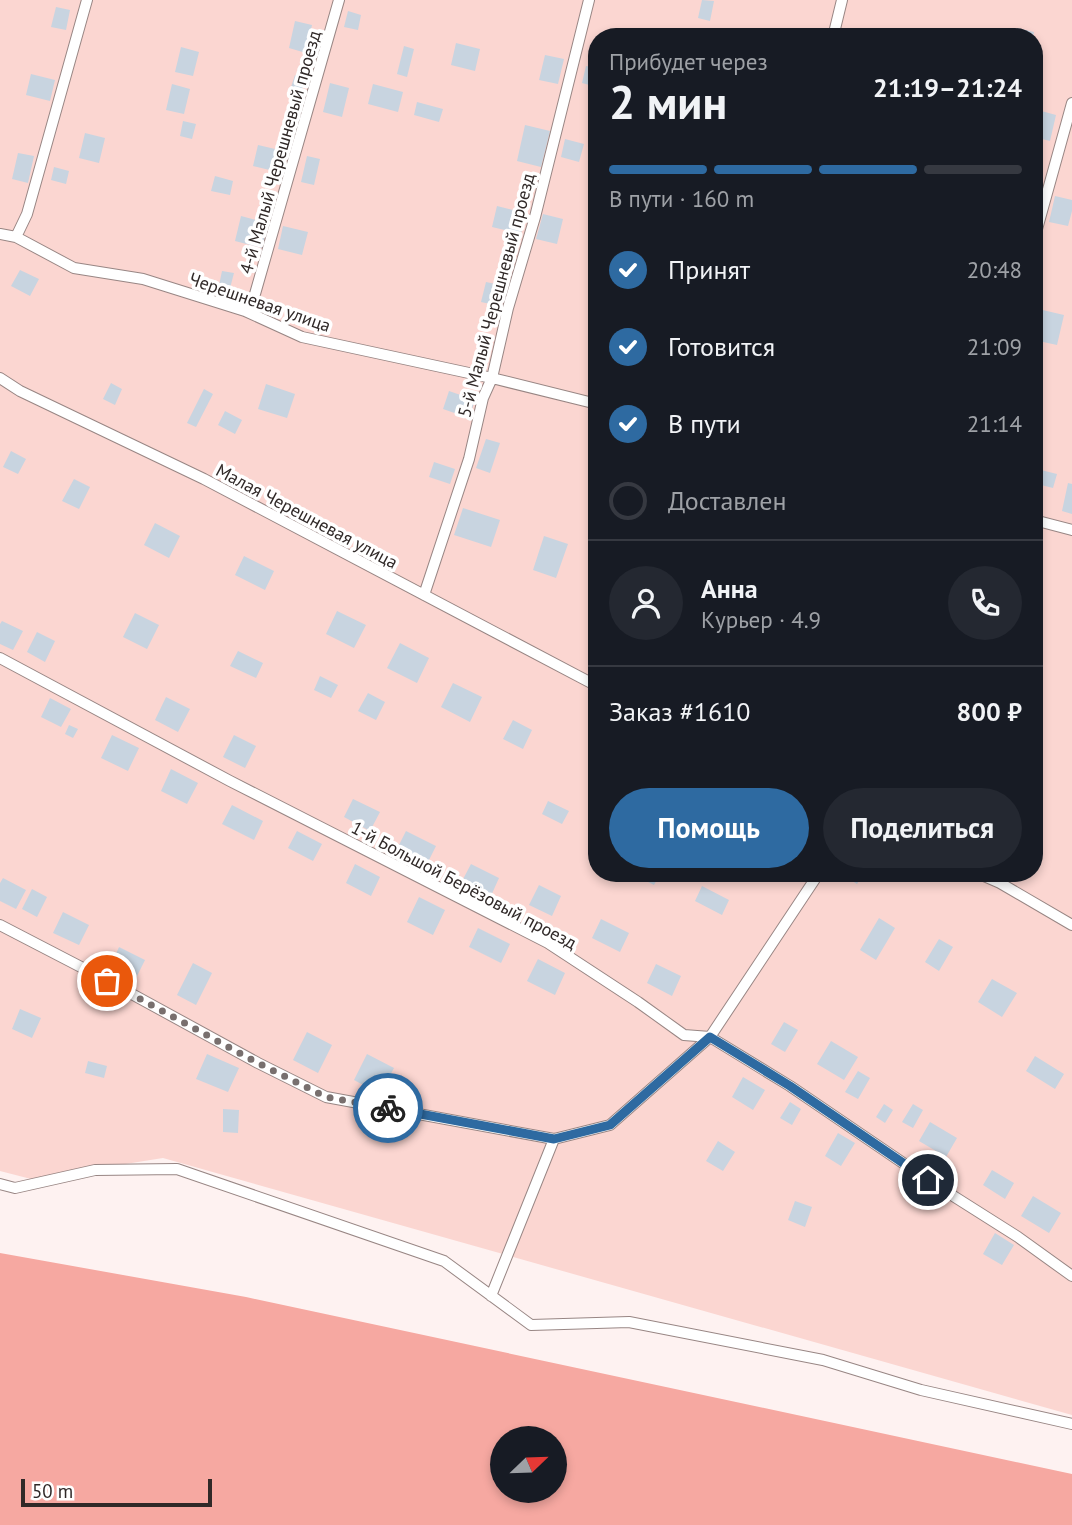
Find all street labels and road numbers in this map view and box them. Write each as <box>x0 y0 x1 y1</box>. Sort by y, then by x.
street label: 4-й Малый Черешневый проезд <box>234 27 326 276</box>
street label: 5-й Малый Черешневый проезд <box>452 170 540 420</box>
street label: Черешневая улица <box>186 267 334 337</box>
street label: Малая Черешневая улица <box>212 458 402 574</box>
street label: 1-й Большой Берёзовый проезд <box>347 816 581 954</box>

